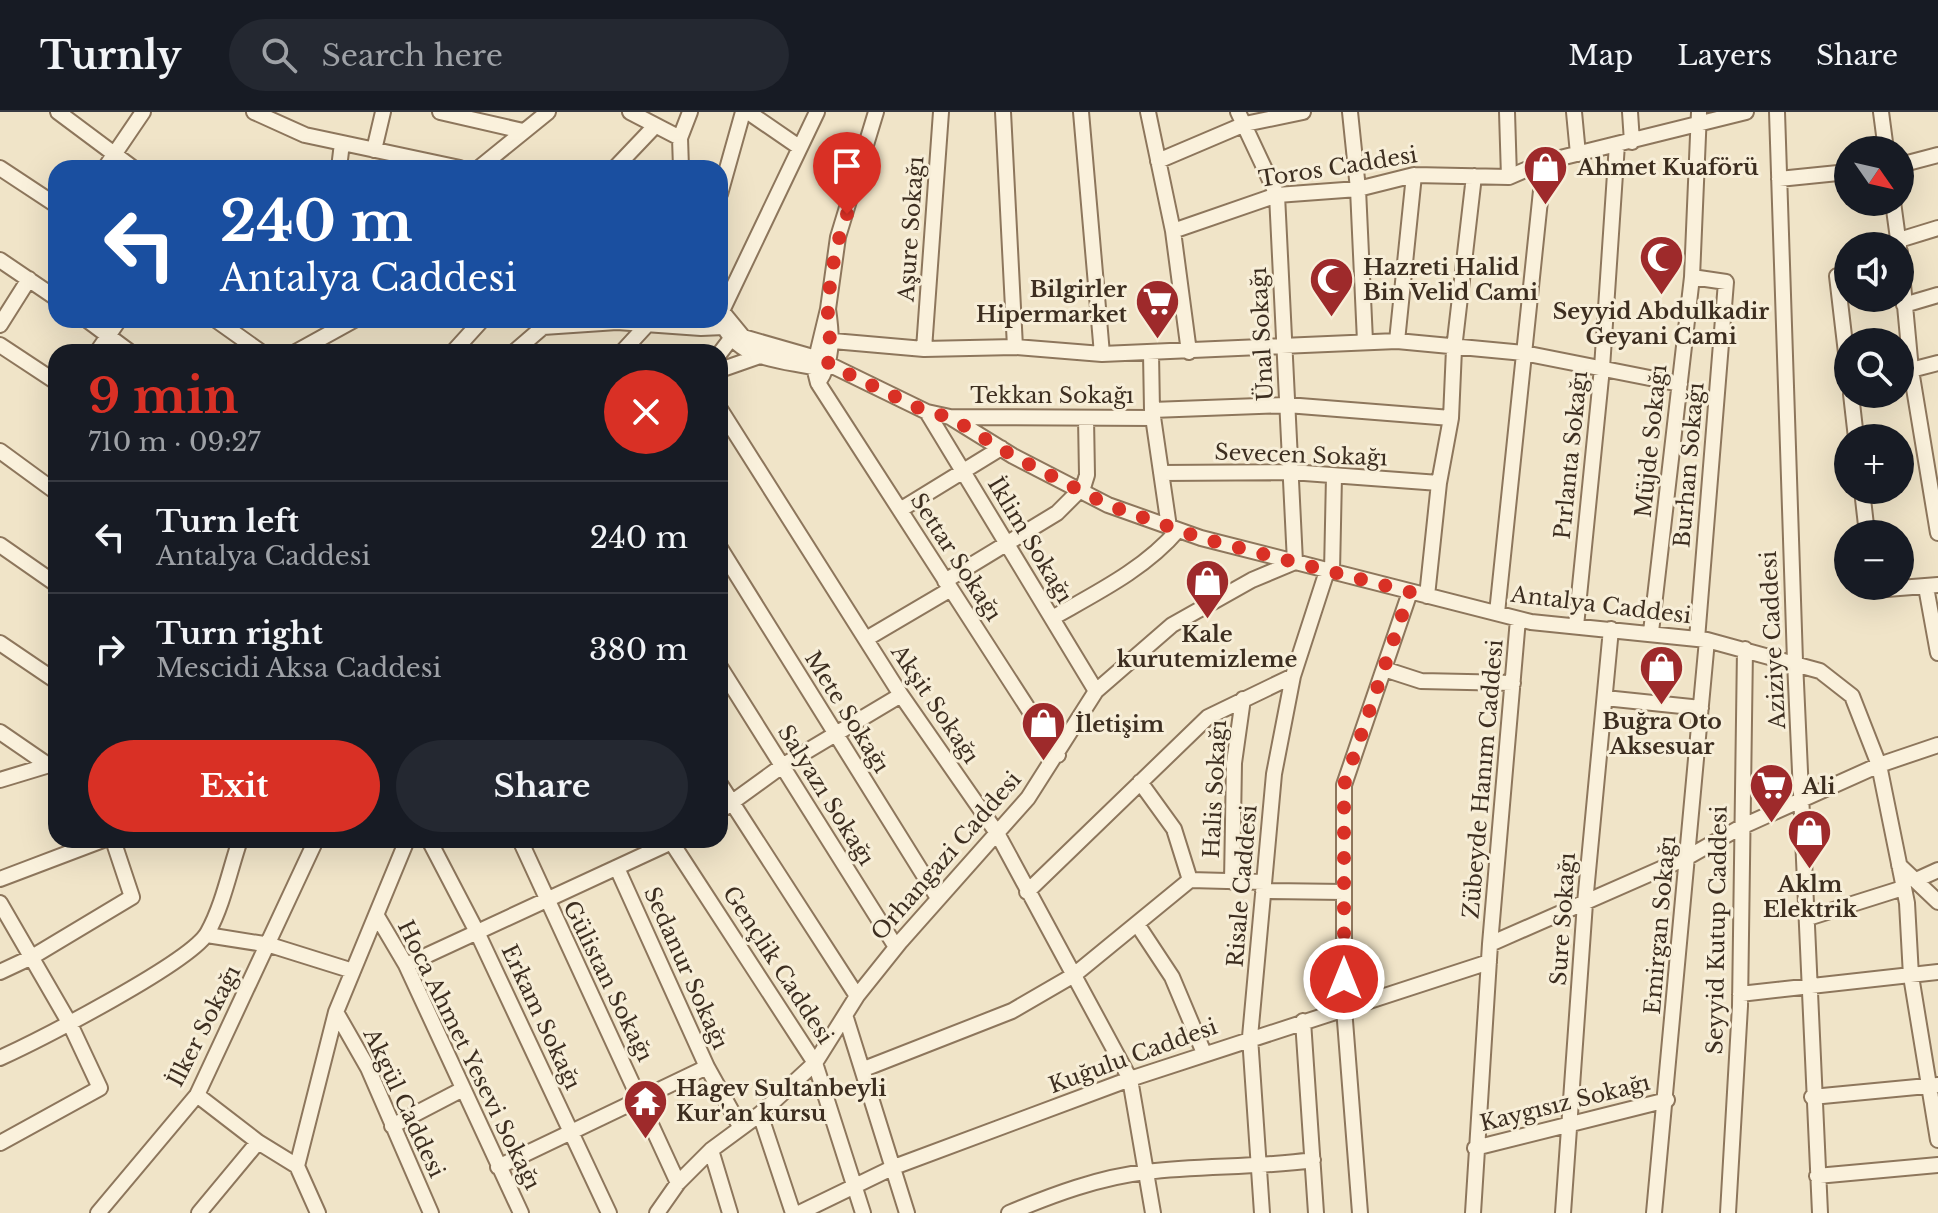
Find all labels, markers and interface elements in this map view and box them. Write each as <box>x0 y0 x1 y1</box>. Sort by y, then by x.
search box <box>229 19 789 91</box>
text: Turnly <box>40 32 181 79</box>
icon: search <box>257 33 301 77</box>
text: Search here <box>321 37 503 74</box>
text: Map <box>1568 38 1633 73</box>
text: Layers <box>1677 38 1772 73</box>
text: Share <box>1816 38 1898 73</box>
pin <box>813 132 881 214</box>
north arrow <box>1834 136 1914 216</box>
map controls <box>1834 136 1914 600</box>
street label: Toros Caddesi <box>1257 141 1420 193</box>
shop icon: Ahmet Kuaförü <box>1522 143 1570 206</box>
icon: arrive <box>825 144 869 188</box>
place label: Ahmet Kuaförü <box>1576 154 1759 181</box>
street label: Aşure Sokağı <box>892 155 930 304</box>
text: 240 m <box>220 187 413 256</box>
icon: left <box>88 192 192 296</box>
button: sound <box>1834 232 1914 312</box>
mosque icon: Seyyid Abdulkadir Geyani Cami <box>1637 234 1685 297</box>
place label: Hazreti Halid Bin Velid Cami <box>1363 254 1538 306</box>
text: Antalya Caddesi <box>220 256 517 301</box>
mosque icon: Hazreti Halid Bin Velid Cami <box>1308 256 1356 319</box>
street label: Ünal Sokağı <box>1244 266 1279 402</box>
place label: Bilgirler Hipermarket <box>976 276 1128 328</box>
supermarket icon: Bilgirler Hipermarket <box>1134 278 1182 341</box>
place label: Seyyid Abdulkadir Geyani Cami <box>1553 298 1769 350</box>
button: search <box>1834 328 1914 408</box>
street label: Müjde Sokağı <box>1630 363 1673 519</box>
text: 9 min <box>88 366 238 426</box>
street label: Pırlanta Sokağı <box>1549 369 1593 541</box>
button: close <box>604 370 688 454</box>
street label: Burhan Sokağı <box>1668 381 1710 549</box>
street label: Tekkan Sokağı <box>970 382 1134 409</box>
button: + <box>1834 424 1914 504</box>
text: 710 m · 09:27 <box>88 426 261 458</box>
street label: Sevecen Sokağı <box>1214 438 1388 472</box>
street label: İklim Sokağı <box>982 472 1079 608</box>
street label: Settar Sokağı <box>905 488 1008 626</box>
text: Turn left <box>156 503 299 540</box>
icon: left <box>88 515 132 559</box>
text: 240 m <box>590 519 688 556</box>
button: − <box>1834 520 1914 600</box>
text: Antalya Caddesi <box>156 540 370 572</box>
street label: Aziziye Caddesi <box>1755 550 1791 731</box>
shop icon: Kale kurutemizleme <box>1183 557 1231 620</box>
street label: Antalya Caddesi <box>1508 580 1693 630</box>
text: Turn right <box>156 615 323 652</box>
place label: Kale kurutemizleme <box>1117 621 1297 673</box>
icon: right <box>88 627 132 671</box>
text: 380 m <box>589 631 688 668</box>
street label: Zübeyde Hanım Caddesi <box>1457 638 1509 920</box>
street label: Akşit Sokağı <box>885 639 985 769</box>
shop icon: Buğra Oto Aksesuar <box>1638 644 1686 707</box>
street label: Mete Sokağı <box>799 646 895 778</box>
text: Mescidi Aksa Caddesi <box>156 652 441 684</box>
shop icon: İletişim <box>1020 700 1068 763</box>
place label: Buğra Oto Aksesuar <box>1602 708 1722 760</box>
place label: İletişim <box>1075 711 1164 738</box>
street label: Halis Sokağı <box>1198 719 1232 859</box>
street label: Salyazı Sokağı <box>772 720 880 871</box>
button: Exit <box>88 740 380 832</box>
button: Share <box>396 740 688 832</box>
supermarket icon: Ali <box>1747 762 1795 825</box>
street label: Orhangazi Caddesi <box>865 766 1027 946</box>
place label: Ali <box>1801 773 1836 800</box>
street label: Risale Caddesi <box>1221 803 1263 968</box>
street label: Seyyid Kutup Caddesi <box>1701 805 1733 1055</box>
shop icon: Aklm Elektrik <box>1786 807 1834 870</box>
street label: Emirgan Sokağı <box>1639 834 1681 1016</box>
street label: Sure Sokağı <box>1545 851 1581 986</box>
place label: Aklm Elektrik <box>1763 871 1857 923</box>
street label: Gençlik Caddesi <box>717 881 839 1049</box>
street label: Sedanur Sokağı <box>638 883 734 1054</box>
street label: Gülistan Sokağı <box>557 896 659 1066</box>
street label: Hoca Ahmet Yesevi Sokağı <box>392 916 546 1195</box>
position arrow <box>1302 937 1386 1021</box>
street label: Erkam Sokağı <box>496 940 587 1094</box>
street label: İlker Sokağı <box>161 960 246 1091</box>
street label: Kuğulu Caddesi <box>1045 1013 1221 1099</box>
street label: Akgül Caddesi <box>357 1023 451 1182</box>
street label: Kaygısız Sokağı <box>1477 1069 1653 1137</box>
place label: Hagev Sultanbeyli Kur'an kursu <box>676 1075 886 1127</box>
temple icon: Hagev Sultanbeyli Kur'an kursu <box>621 1077 669 1140</box>

